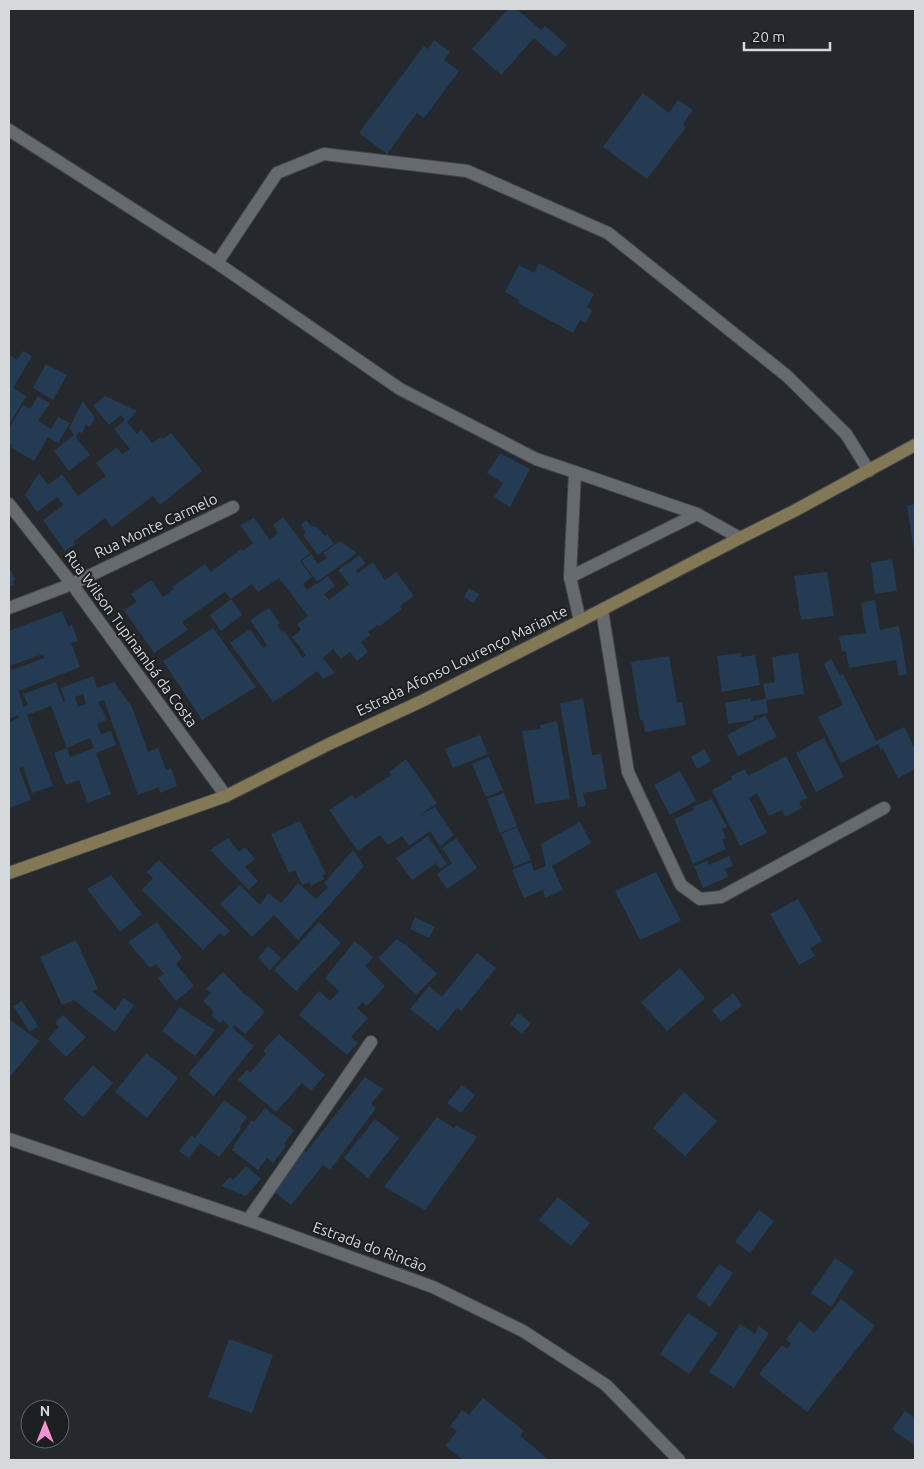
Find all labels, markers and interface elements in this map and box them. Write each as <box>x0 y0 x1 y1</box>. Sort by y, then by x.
scale bar <box>744 20 830 52</box>
text: 20 m <box>752 28 785 45</box>
street label: Rua Monte Carmelo <box>92 490 220 561</box>
street label: Rua Wilson Tupinambá da Costa <box>62 547 201 730</box>
street label: Estrada Afonso Lourenço Mariante <box>353 602 570 719</box>
street label: Estrada do Rincão <box>311 1218 430 1275</box>
north arrow <box>20 1399 70 1449</box>
text: N <box>40 1403 50 1419</box>

